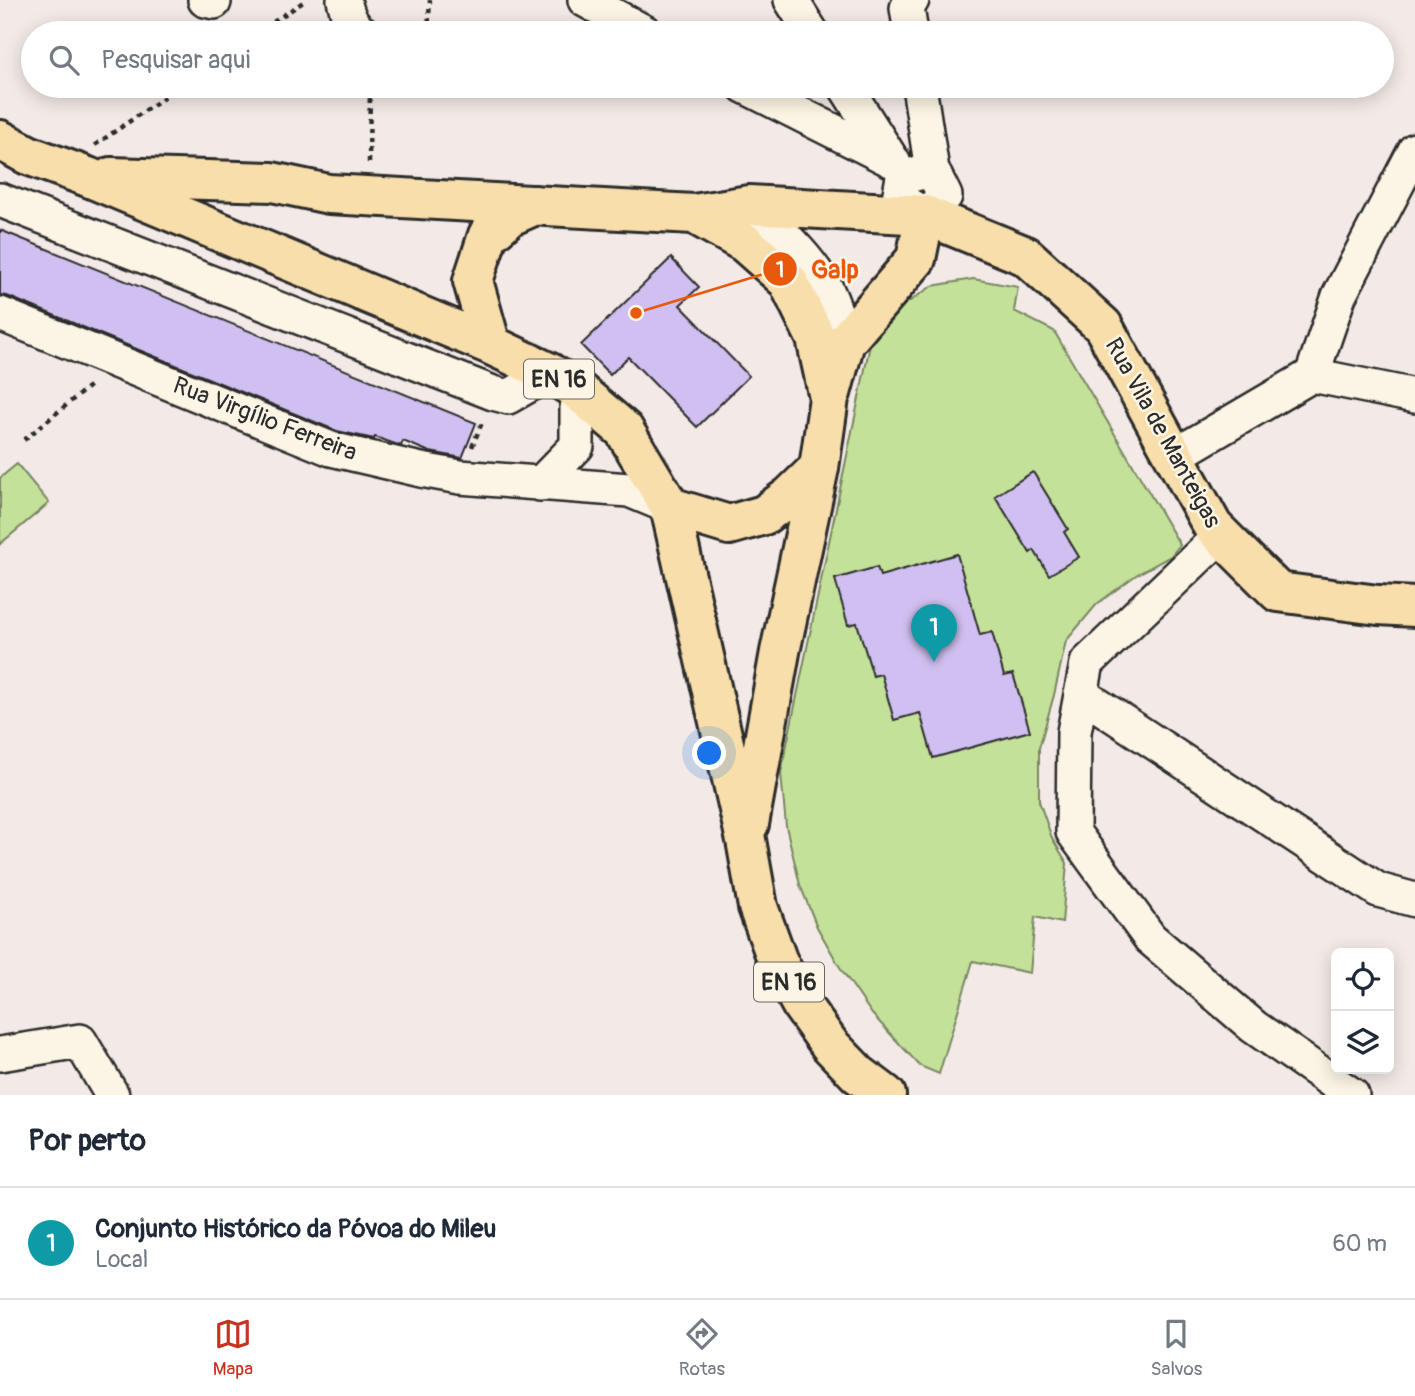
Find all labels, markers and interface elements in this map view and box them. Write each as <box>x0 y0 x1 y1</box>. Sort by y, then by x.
search box <box>21 21 1394 98</box>
icon: search <box>45 41 83 79</box>
text: Pesquisar aqui <box>101 44 250 76</box>
callout: Galp <box>762 246 873 293</box>
text: Galp <box>811 254 859 286</box>
text: 1 <box>776 257 784 284</box>
street label: Rua Vila de Manteigas <box>1099 333 1227 533</box>
road number: EN 16 <box>524 360 594 398</box>
street label: Rua Virgílio Ferreira <box>169 371 361 467</box>
pin: 1 <box>911 604 957 662</box>
your location <box>692 736 726 770</box>
map controls <box>1331 948 1394 1074</box>
button: locate <box>1331 948 1394 1011</box>
road number: EN 16 <box>754 962 824 1001</box>
button: layers <box>1331 1011 1394 1074</box>
text: Por perto <box>28 1122 146 1159</box>
text: Conjunto Histórico da Póvoa do Mileu <box>95 1213 496 1245</box>
text: 1 <box>47 1229 56 1258</box>
text: 60 m <box>1332 1229 1387 1258</box>
text: Local <box>95 1245 148 1274</box>
tab: Mapa <box>213 1315 253 1381</box>
tab: Rotas <box>679 1315 725 1381</box>
tab: Salvos <box>1151 1315 1202 1381</box>

